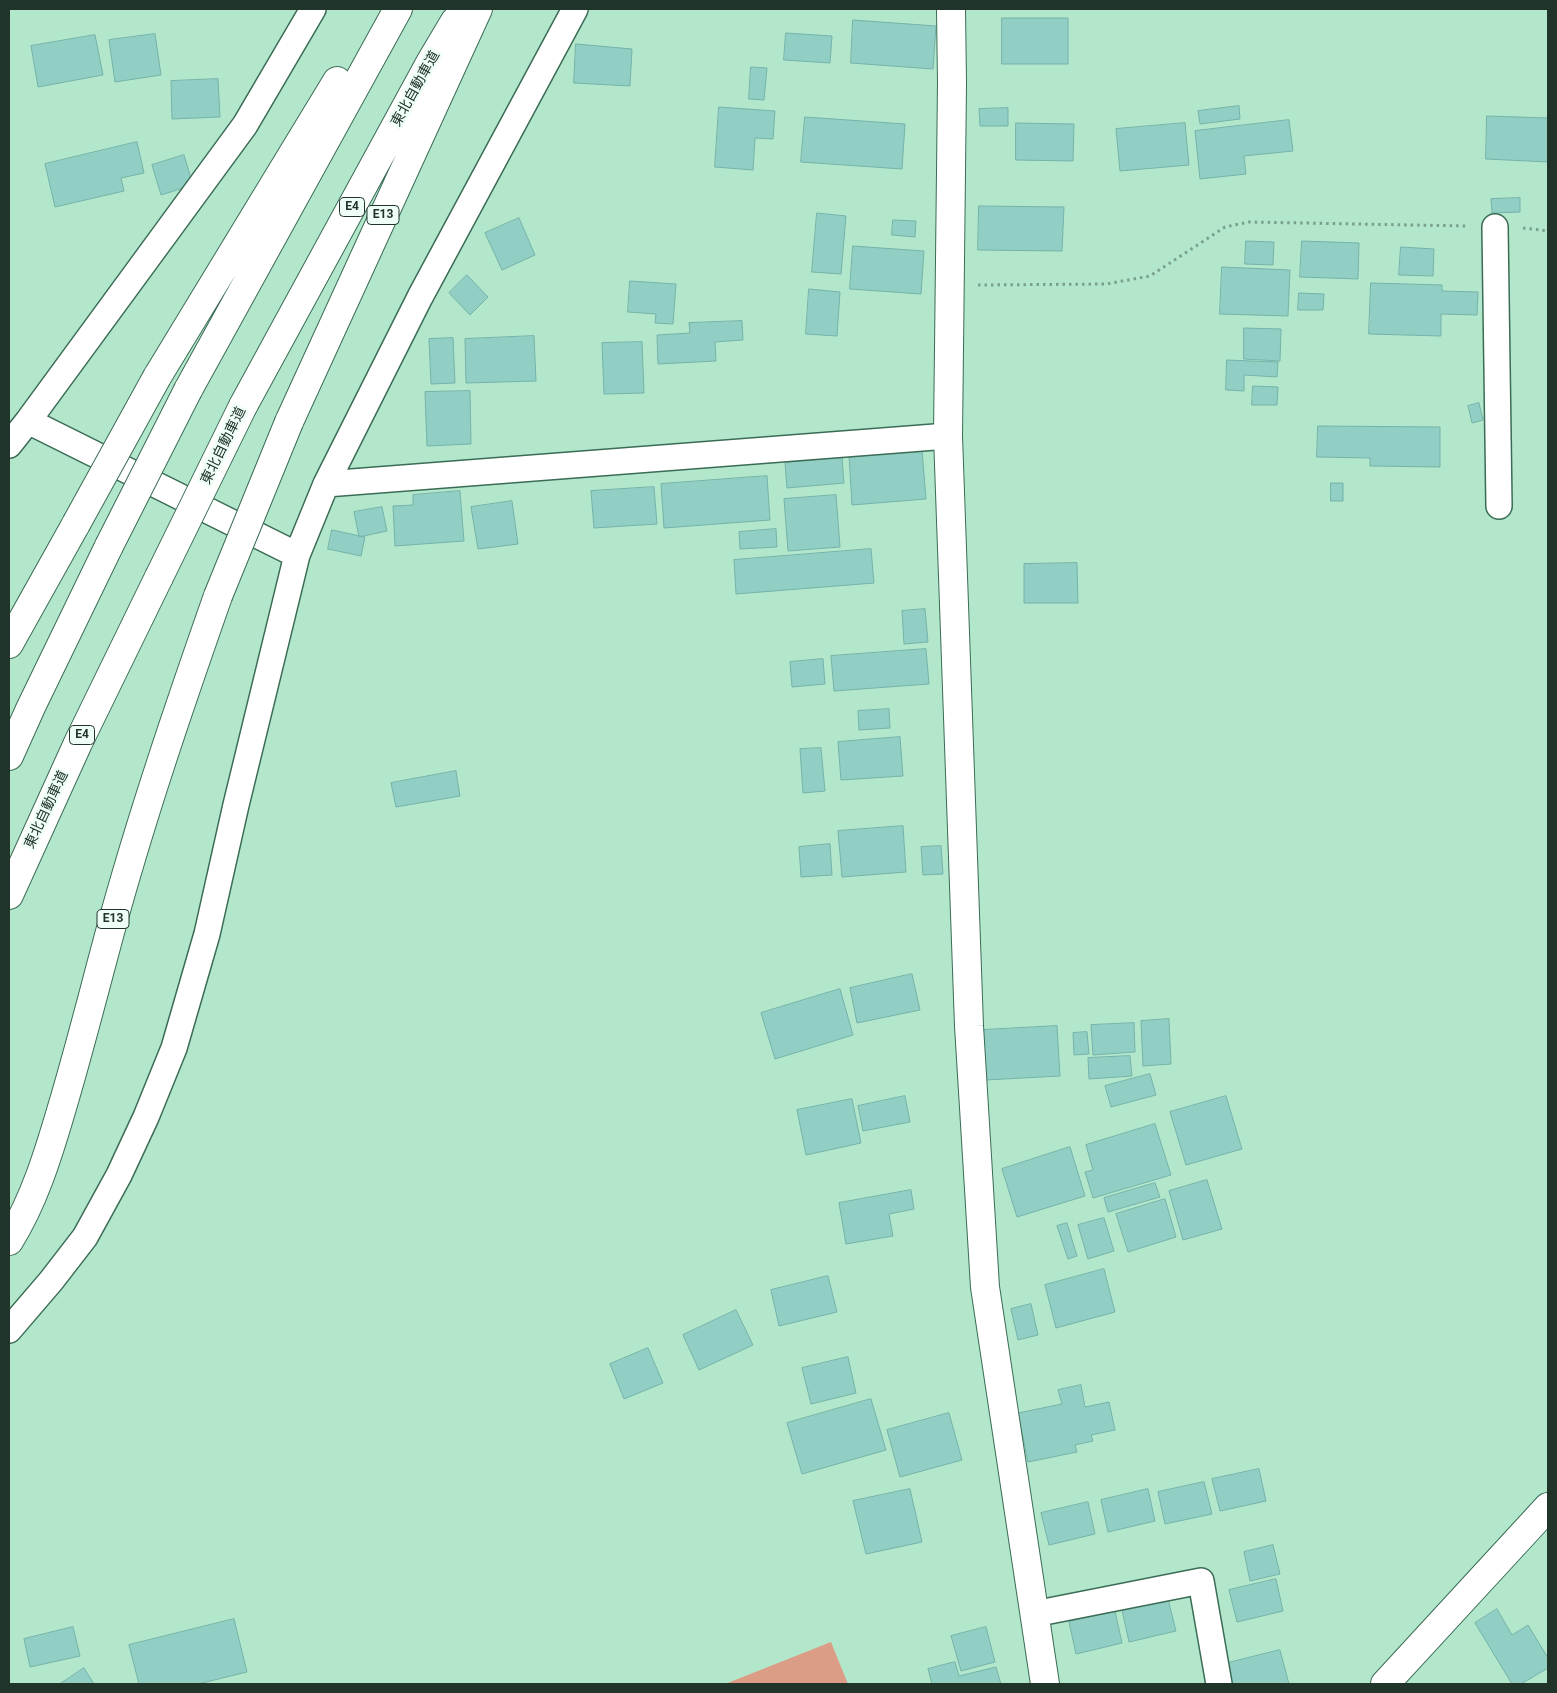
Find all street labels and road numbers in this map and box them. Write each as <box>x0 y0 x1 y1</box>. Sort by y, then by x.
street label: 東北自動車道 <box>388 48 444 130</box>
road number: E4 <box>340 198 364 216</box>
road number: E13 <box>367 206 399 224</box>
street label: 東北自動車道 <box>198 405 250 487</box>
road number: E4 <box>70 726 94 744</box>
street label: 東北自動車道 <box>22 768 72 852</box>
road number: E13 <box>97 910 129 929</box>

